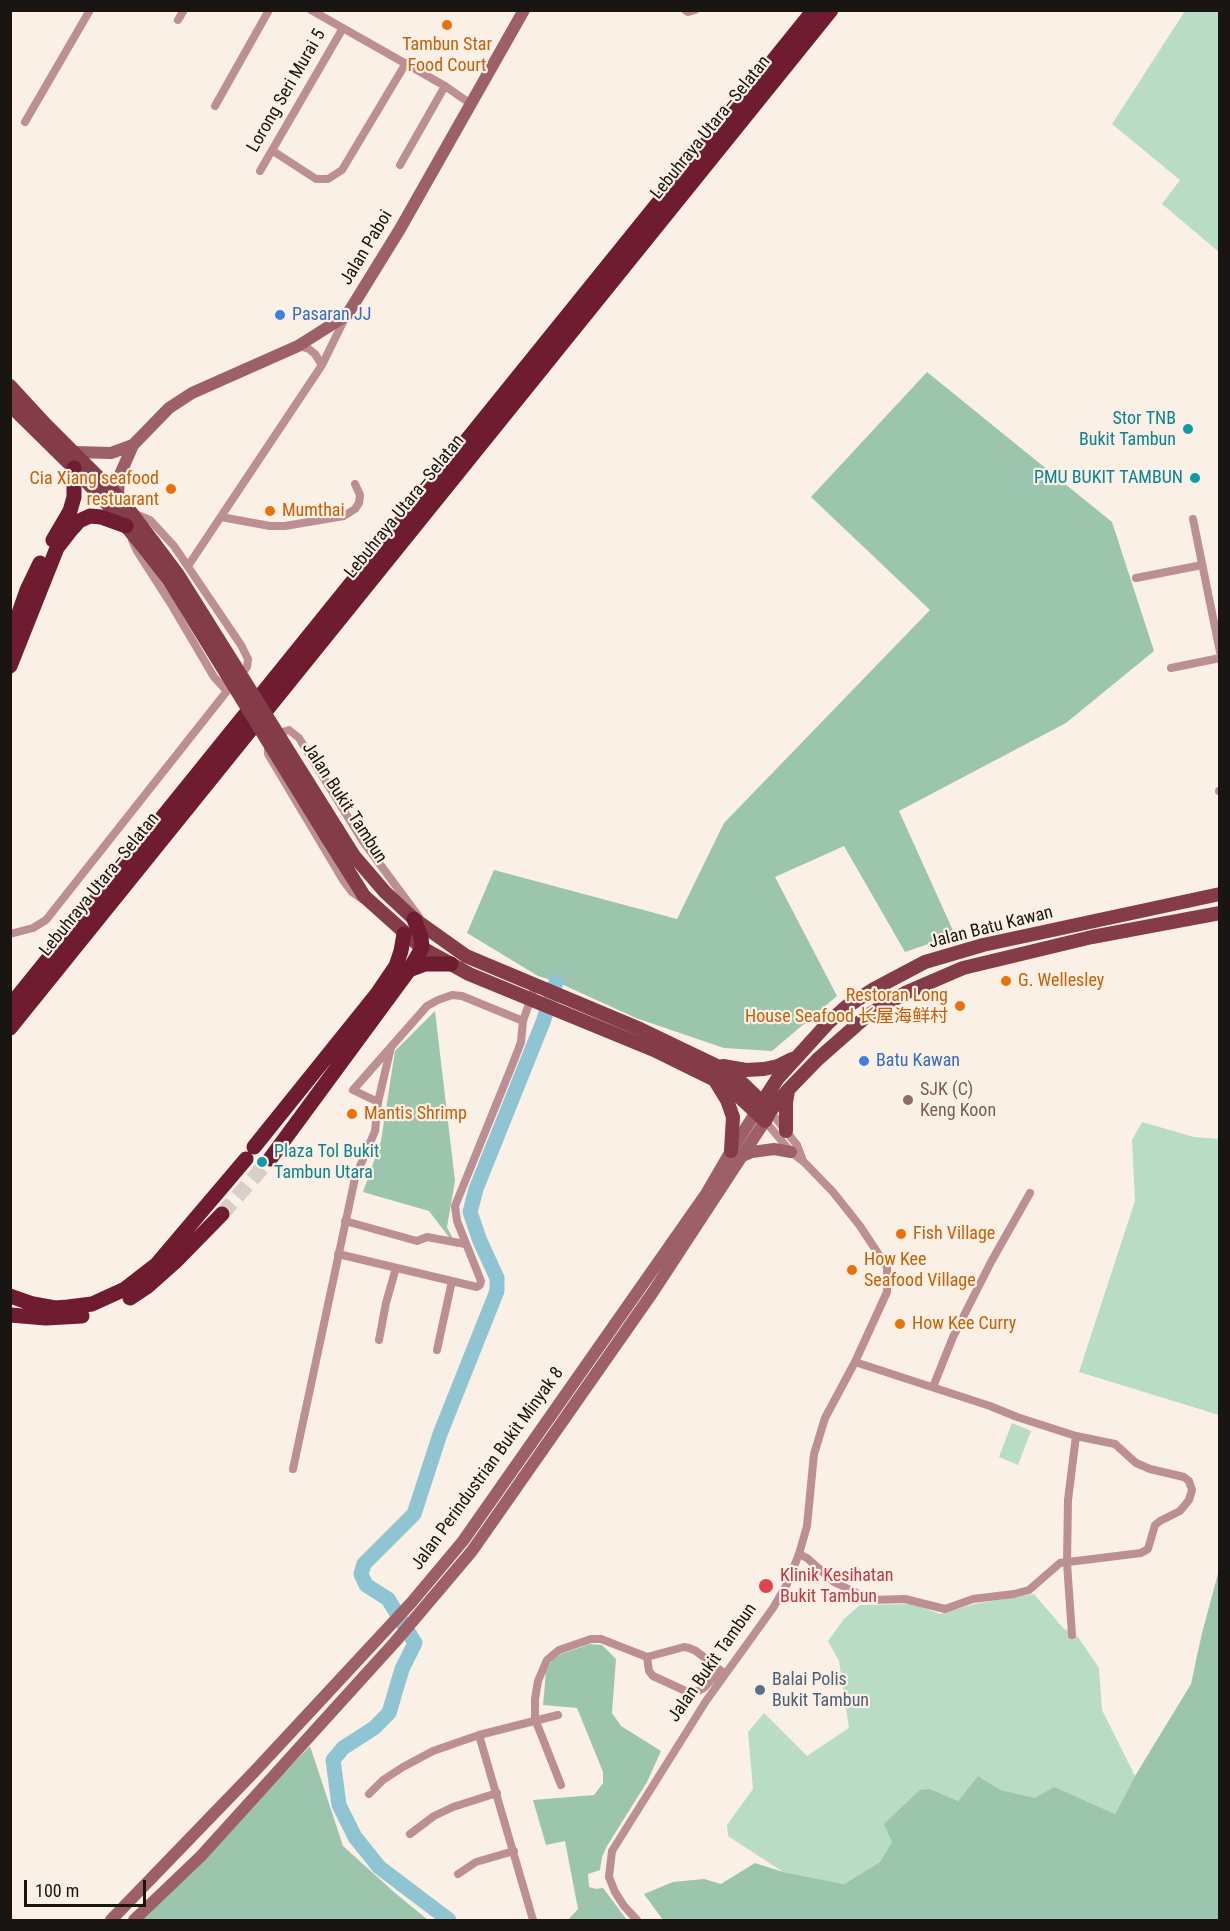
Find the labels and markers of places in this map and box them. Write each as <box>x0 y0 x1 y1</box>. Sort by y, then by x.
marker: Tambun Star Food Court <box>440 18 454 32</box>
place label: Tambun Star Food Court <box>402 34 492 76</box>
place label: Pasaran JJ <box>292 304 371 326</box>
marker: Pasaran JJ <box>273 308 287 322</box>
place label: Stor TNB Bukit Tambun <box>1079 408 1176 450</box>
marker: Stor TNB Bukit Tambun <box>1181 422 1195 436</box>
place label: PMU BUKIT TAMBUN <box>1034 467 1183 489</box>
place label: Cia Xiang seafood restuarant <box>30 468 159 510</box>
marker: PMU BUKIT TAMBUN <box>1188 471 1202 485</box>
marker: Cia Xiang seafood restuarant <box>164 482 178 496</box>
place label: Mumthai <box>282 500 345 522</box>
marker: Mumthai <box>263 504 277 518</box>
place label: G. Wellesley <box>1018 970 1104 992</box>
marker: G. Wellesley <box>999 974 1013 988</box>
place label: Restoran Long House Seafood 长屋海鲜村 <box>745 985 948 1028</box>
marker: Restoran Long House Seafood 长屋海鲜村 <box>953 999 967 1013</box>
place label: Batu Kawan <box>876 1050 960 1072</box>
marker: Batu Kawan <box>857 1054 871 1068</box>
place label: SJK (C) Keng Koon <box>920 1079 996 1122</box>
marker: SJK (C) Keng Koon <box>901 1093 915 1107</box>
place label: Mantis Shrimp <box>364 1103 467 1125</box>
marker: Mantis Shrimp <box>345 1107 359 1121</box>
place label: Plaza Tol Bukit Tambun Utara <box>274 1141 379 1184</box>
marker: Plaza Tol Bukit Tambun Utara <box>255 1155 269 1169</box>
place label: Fish Village <box>913 1223 995 1245</box>
marker: Fish Village <box>894 1227 908 1241</box>
place label: How Kee Seafood Village <box>864 1249 976 1292</box>
marker: How Kee Seafood Village <box>845 1263 859 1277</box>
place label: How Kee Curry <box>912 1313 1016 1335</box>
marker: How Kee Curry <box>893 1317 907 1331</box>
place label: Klinik Kesihatan Bukit Tambun <box>780 1565 894 1608</box>
marker: Klinik Kesihatan Bukit Tambun <box>757 1577 775 1595</box>
place label: Balai Polis Bukit Tambun <box>772 1669 869 1712</box>
marker: Balai Polis Bukit Tambun <box>753 1683 767 1697</box>

